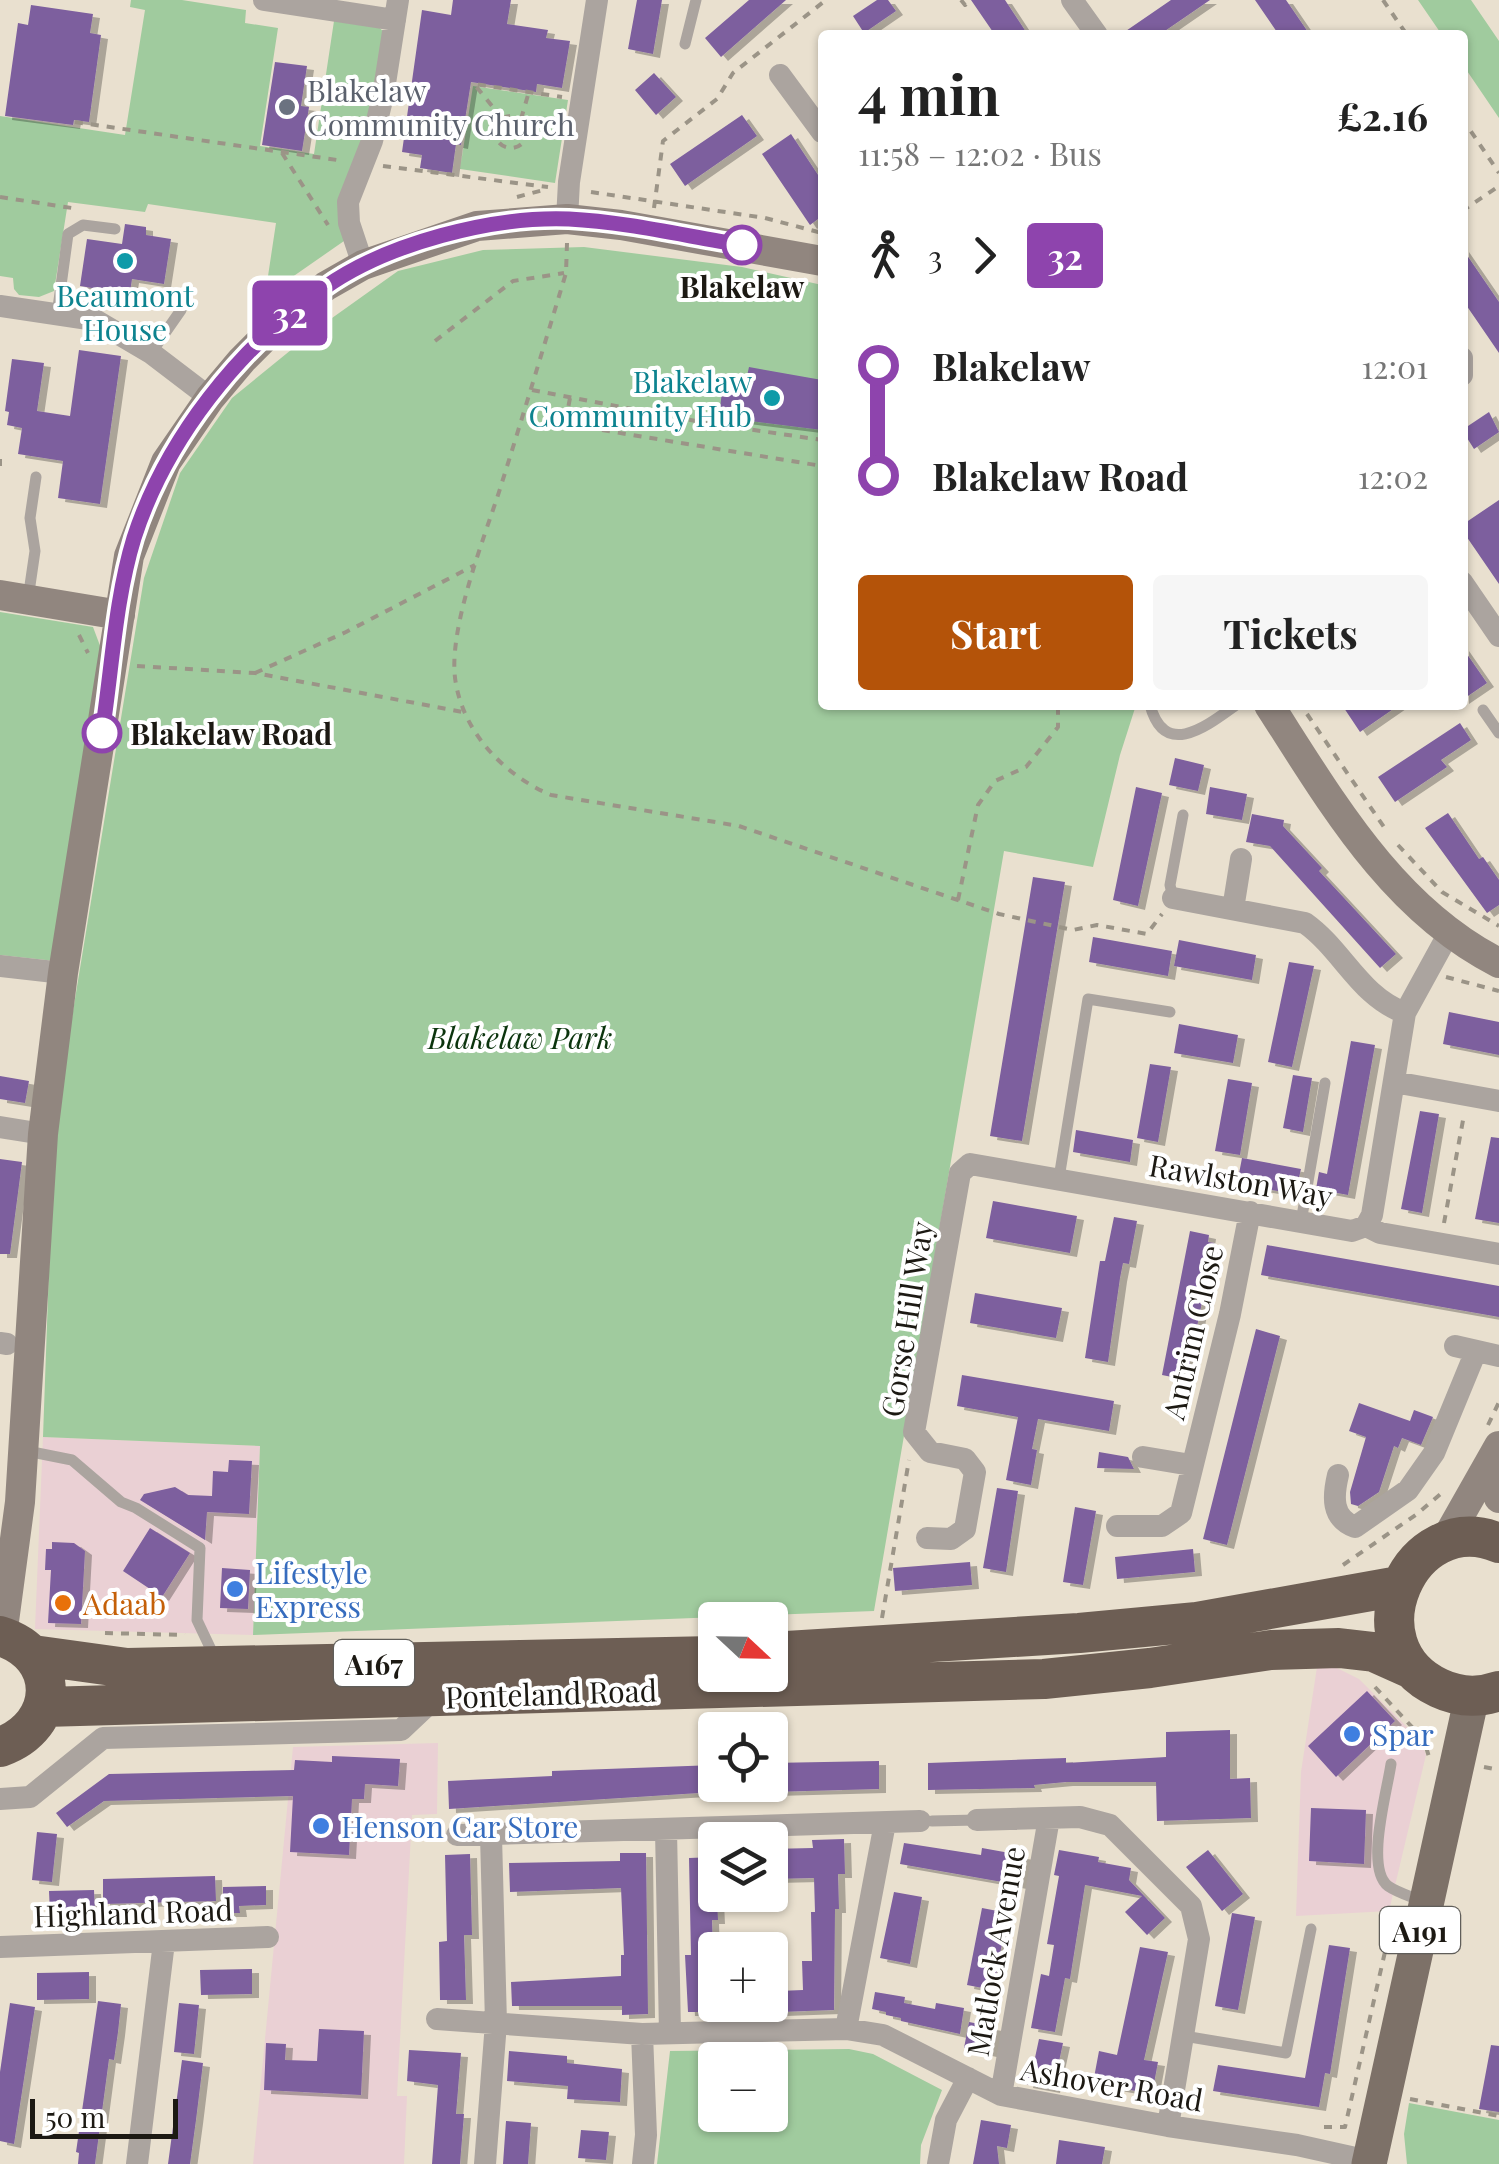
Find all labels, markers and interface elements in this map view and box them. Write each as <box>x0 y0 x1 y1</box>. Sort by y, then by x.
text: 4 min <box>858 56 1000 130</box>
place label: Blakelaw Community Church <box>307 70 575 144</box>
text: £2.16 <box>1337 90 1428 141</box>
marker: Blakelaw Community Church <box>276 96 298 118</box>
text: 11:58 – 12:02 · Bus <box>858 131 1102 174</box>
marker: Blakelaw <box>723 226 761 264</box>
icon: walk <box>858 228 913 283</box>
icon: forward <box>957 228 1012 283</box>
text: 32 <box>1047 232 1083 279</box>
text: 3 <box>928 234 942 277</box>
marker: Beaumont House <box>114 250 136 272</box>
place label: Blakelaw <box>680 266 805 306</box>
place label: Beaumont House <box>56 275 194 349</box>
line badge: 32 <box>245 280 335 346</box>
text: 32 <box>272 290 308 337</box>
text: Blakelaw <box>932 340 1090 391</box>
text: 12:01 <box>1361 344 1428 387</box>
place label: Blakelaw Community Hub <box>528 361 753 435</box>
marker: Blakelaw Community Hub <box>761 387 783 409</box>
text: Blakelaw Road <box>932 450 1188 501</box>
text: 12:02 <box>1358 454 1428 497</box>
button: Start <box>858 575 1133 690</box>
button: Tickets <box>1153 575 1428 690</box>
place label: Blakelaw Road <box>130 713 332 753</box>
marker: Blakelaw Road <box>83 714 121 752</box>
park label: Blakelaw Park <box>427 1017 612 1057</box>
street label: Rawlston Way <box>1146 1144 1336 1216</box>
street label: Gorse Hill Way <box>871 1218 941 1420</box>
street label: Antrim Close <box>1152 1241 1231 1424</box>
place label: Lifestyle Express <box>255 1552 368 1626</box>
marker: Lifestyle Express <box>224 1578 246 1600</box>
place label: Adaab <box>82 1583 166 1623</box>
marker: Adaab <box>52 1592 74 1614</box>
north arrow <box>698 1602 788 1692</box>
map controls <box>698 1602 788 2132</box>
road number: A167 <box>334 1640 414 1686</box>
street label: Ponteland Road <box>444 1669 658 1717</box>
button: locate <box>698 1712 788 1802</box>
place label: Spar <box>1372 1714 1434 1754</box>
marker: Spar <box>1341 1723 1363 1745</box>
place label: Henson Car Store <box>341 1806 578 1846</box>
marker: Henson Car Store <box>310 1815 332 1837</box>
button: layers <box>698 1822 788 1912</box>
street label: Matlock Avenue <box>957 1843 1033 2059</box>
street label: Highland Road <box>33 1889 233 1935</box>
road number: A191 <box>1380 1907 1460 1953</box>
button: + <box>698 1932 788 2022</box>
button: − <box>698 2042 788 2132</box>
street label: Ashover Road <box>1017 2048 1206 2120</box>
scale bar <box>30 2094 178 2138</box>
text: 50 m <box>45 2098 105 2135</box>

